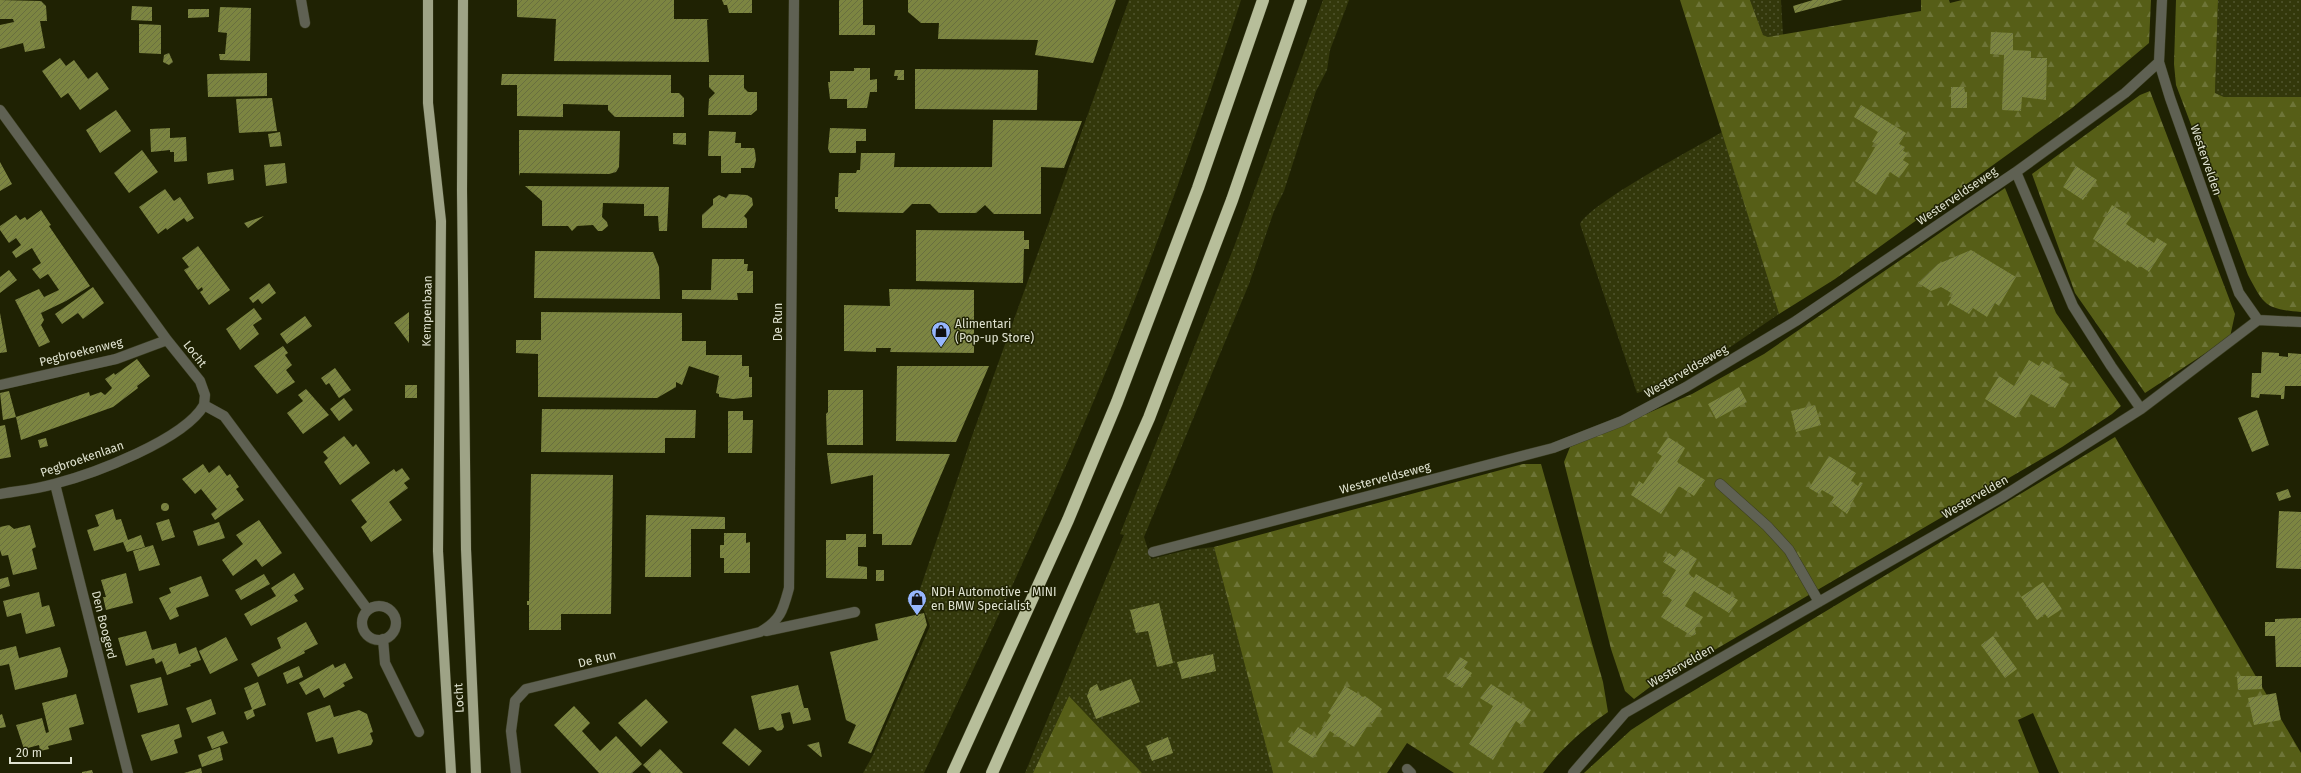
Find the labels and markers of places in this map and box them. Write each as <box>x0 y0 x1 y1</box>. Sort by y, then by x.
place label: Alimentari (Pop-up Store) <box>955 317 1034 345</box>
shop icon: Alimentari (Pop-up Store) <box>930 320 952 348</box>
place label: NDH Automotive - MINI en BMW Specialist <box>931 585 1057 613</box>
shop icon: NDH Automotive - MINI en BMW Specialist <box>906 588 928 616</box>

